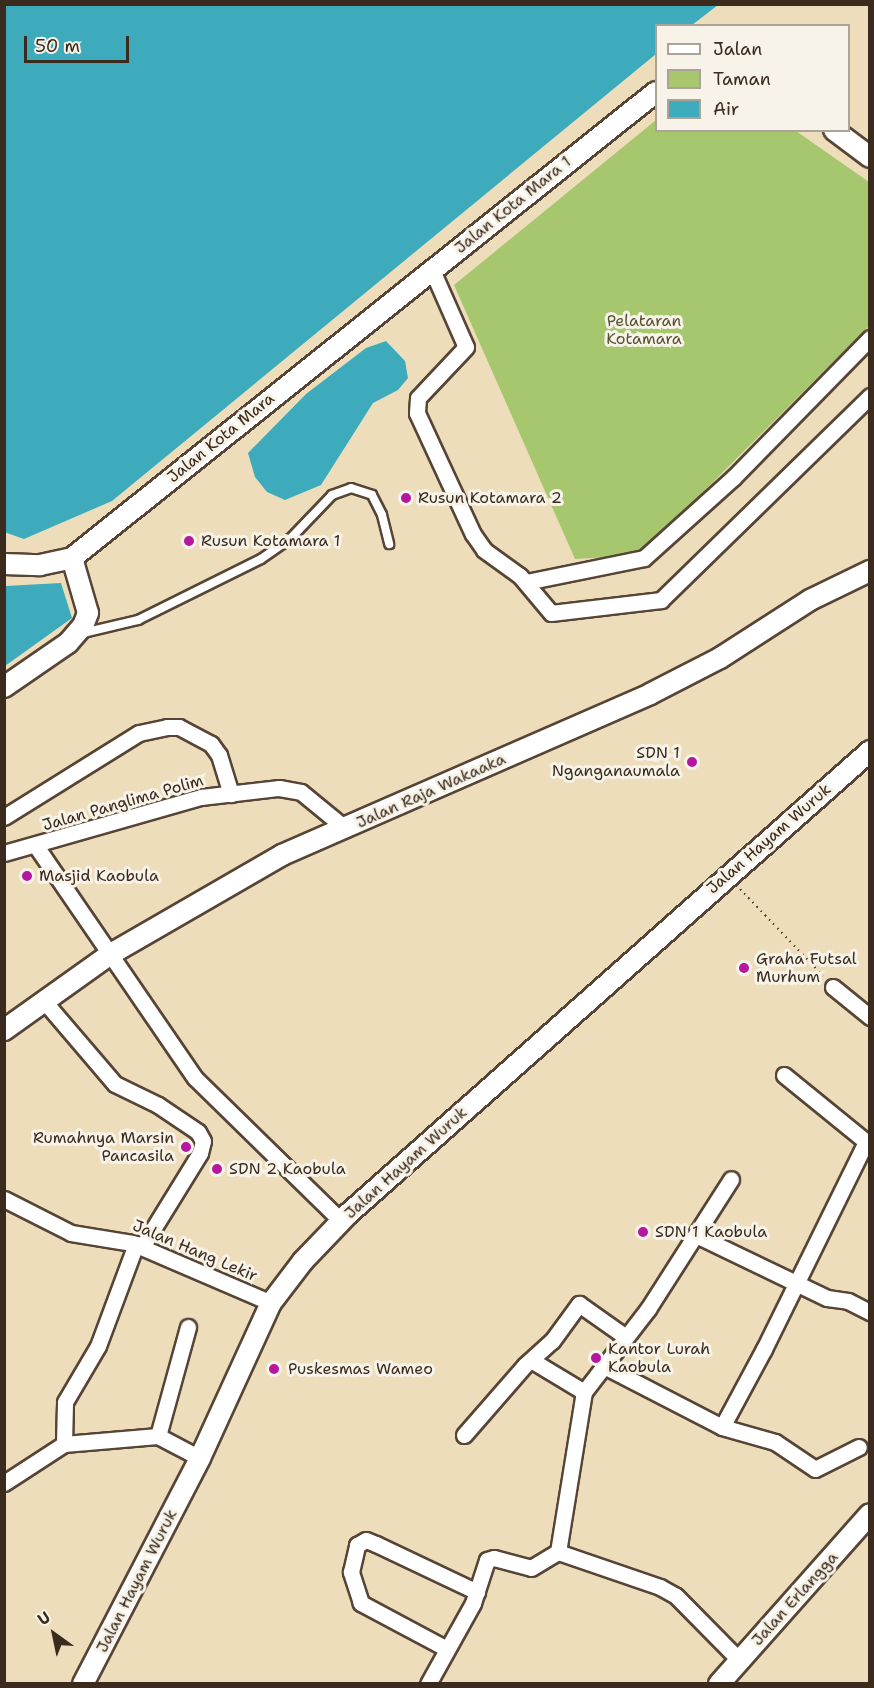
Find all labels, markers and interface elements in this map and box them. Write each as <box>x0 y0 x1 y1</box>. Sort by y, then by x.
scale bar <box>27 24 132 62</box>
legend <box>655 24 850 132</box>
text: 50 m <box>35 34 80 58</box>
text: Jalan <box>713 37 762 61</box>
text: Taman <box>713 67 771 91</box>
text: Air <box>713 97 739 121</box>
street label: Jalan Kota Mara 1 <box>451 152 575 258</box>
park label: Pelataran Kotamara <box>606 311 682 349</box>
street label: Jalan Kota Mara <box>164 389 278 487</box>
place label: Rusun Kotamara 2 <box>418 488 562 508</box>
marker: Rusun Kotamara 2 <box>399 491 413 505</box>
place label: Rusun Kotamara 1 <box>201 531 341 551</box>
marker: Rusun Kotamara 1 <box>182 534 196 548</box>
place label: SDN 1 Nganganaumala <box>552 743 680 781</box>
street label: Jalan Raja Wakaaka <box>353 749 509 833</box>
marker: SDN 1 Nganganaumala <box>685 755 699 769</box>
street label: Jalan Panglima Polim <box>40 771 206 835</box>
street label: Jalan Hayam Wuruk <box>703 780 835 898</box>
place label: Masjid Kaobula <box>39 866 159 886</box>
marker: Masjid Kaobula <box>20 869 34 883</box>
place label: Graha Futsal Murhum <box>756 949 857 987</box>
marker: Graha Futsal Murhum <box>737 961 751 975</box>
street label: Jalan Hayam Wuruk <box>341 1103 471 1223</box>
place label: Rumahnya Marsin Pancasila <box>33 1128 174 1166</box>
marker: Rumahnya Marsin Pancasila <box>179 1140 193 1154</box>
place label: SDN 2 Kaobula <box>229 1159 346 1179</box>
marker: SDN 2 Kaobula <box>210 1162 224 1176</box>
street label: Jalan Hang Lekir <box>130 1216 260 1286</box>
place label: SDN 1 Kaobula <box>655 1222 767 1242</box>
marker: SDN 1 Kaobula <box>636 1225 650 1239</box>
place label: Kantor Lurah Kaobula <box>608 1339 710 1377</box>
marker: Kantor Lurah Kaobula <box>589 1351 603 1365</box>
place label: Puskesmas Wameo <box>288 1359 433 1379</box>
marker: Puskesmas Wameo <box>265 1360 283 1378</box>
street label: Jalan Hayam Wuruk <box>93 1506 181 1656</box>
street label: Jalan Erlangga <box>748 1548 842 1650</box>
north arrow <box>24 1604 84 1664</box>
text: U <box>34 1607 54 1630</box>

